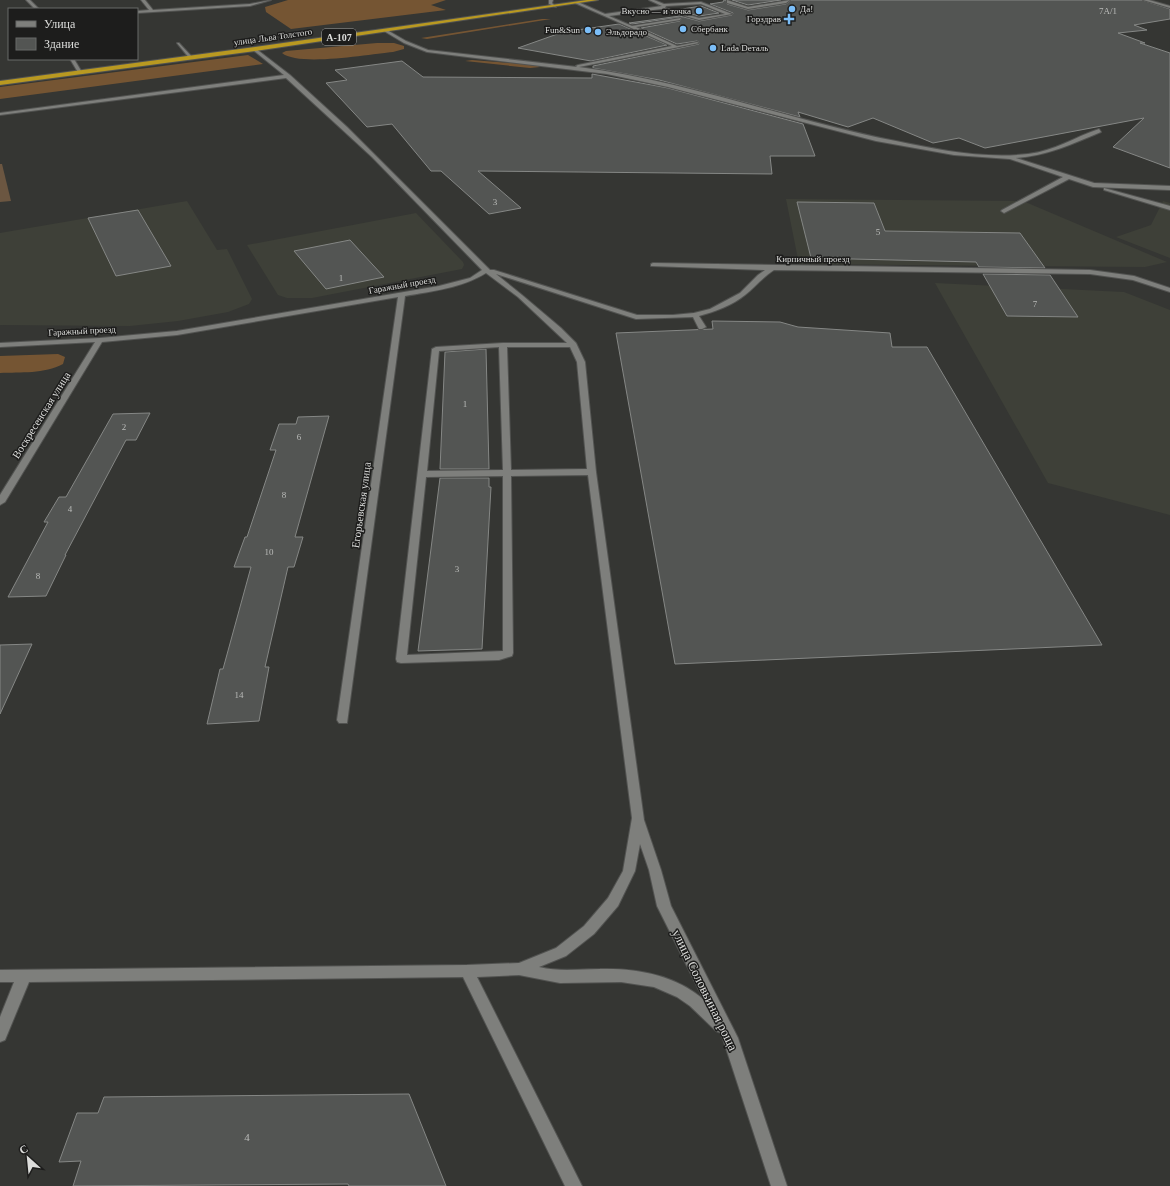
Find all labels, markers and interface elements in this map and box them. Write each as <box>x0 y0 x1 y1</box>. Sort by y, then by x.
marker: Да! <box>787 4 797 14</box>
place label: Да! <box>800 4 813 14</box>
place label: Вкусно — и точка <box>622 6 691 16</box>
marker: Вкусно — и точка <box>694 6 704 16</box>
house number: 7А/1 <box>1099 6 1117 16</box>
legend <box>8 8 138 60</box>
place label: Горздрав <box>747 14 781 24</box>
marker: Горздрав <box>784 14 794 24</box>
text: Улица <box>44 17 76 31</box>
marker: Сбербанк <box>678 24 688 34</box>
place label: Сбербанк <box>691 24 728 34</box>
place label: Fun&Sun <box>545 25 580 35</box>
marker: Fun&Sun <box>583 25 593 35</box>
street label: улица Льва Толстого <box>233 26 313 47</box>
marker: Эльдорадо <box>593 27 603 37</box>
place label: Эльдорадо <box>606 27 648 37</box>
road number: А-107 <box>322 29 356 45</box>
text: Здание <box>44 37 79 51</box>
marker: Lada Dеталь <box>708 43 718 53</box>
place label: Lada Dеталь <box>721 43 768 53</box>
house number: 3 <box>493 197 498 207</box>
house number: 5 <box>876 227 881 237</box>
street label: Кирпичный проезд <box>776 254 850 264</box>
house number: 1 <box>339 273 343 283</box>
street label: Гаражный проезд <box>368 274 437 296</box>
house number: 7 <box>1033 299 1038 309</box>
street label: Гаражный проезд <box>48 324 116 338</box>
street label: Воскресенская улица <box>9 369 73 460</box>
house number: 1 <box>463 399 467 409</box>
house number: 2 <box>122 422 126 432</box>
house number: 6 <box>297 432 302 442</box>
street label: Егорьевская улица <box>349 461 373 549</box>
house number: 8 <box>282 490 287 500</box>
house number: 4 <box>68 504 73 514</box>
house number: 10 <box>265 547 274 557</box>
house number: 3 <box>455 564 460 574</box>
house number: 8 <box>36 571 41 581</box>
house number: 14 <box>235 690 244 700</box>
street label: улица Соловьиная роща <box>669 927 741 1053</box>
house number: 4 <box>244 1131 250 1143</box>
north arrow <box>8 1138 48 1178</box>
text: С <box>17 1142 30 1156</box>

